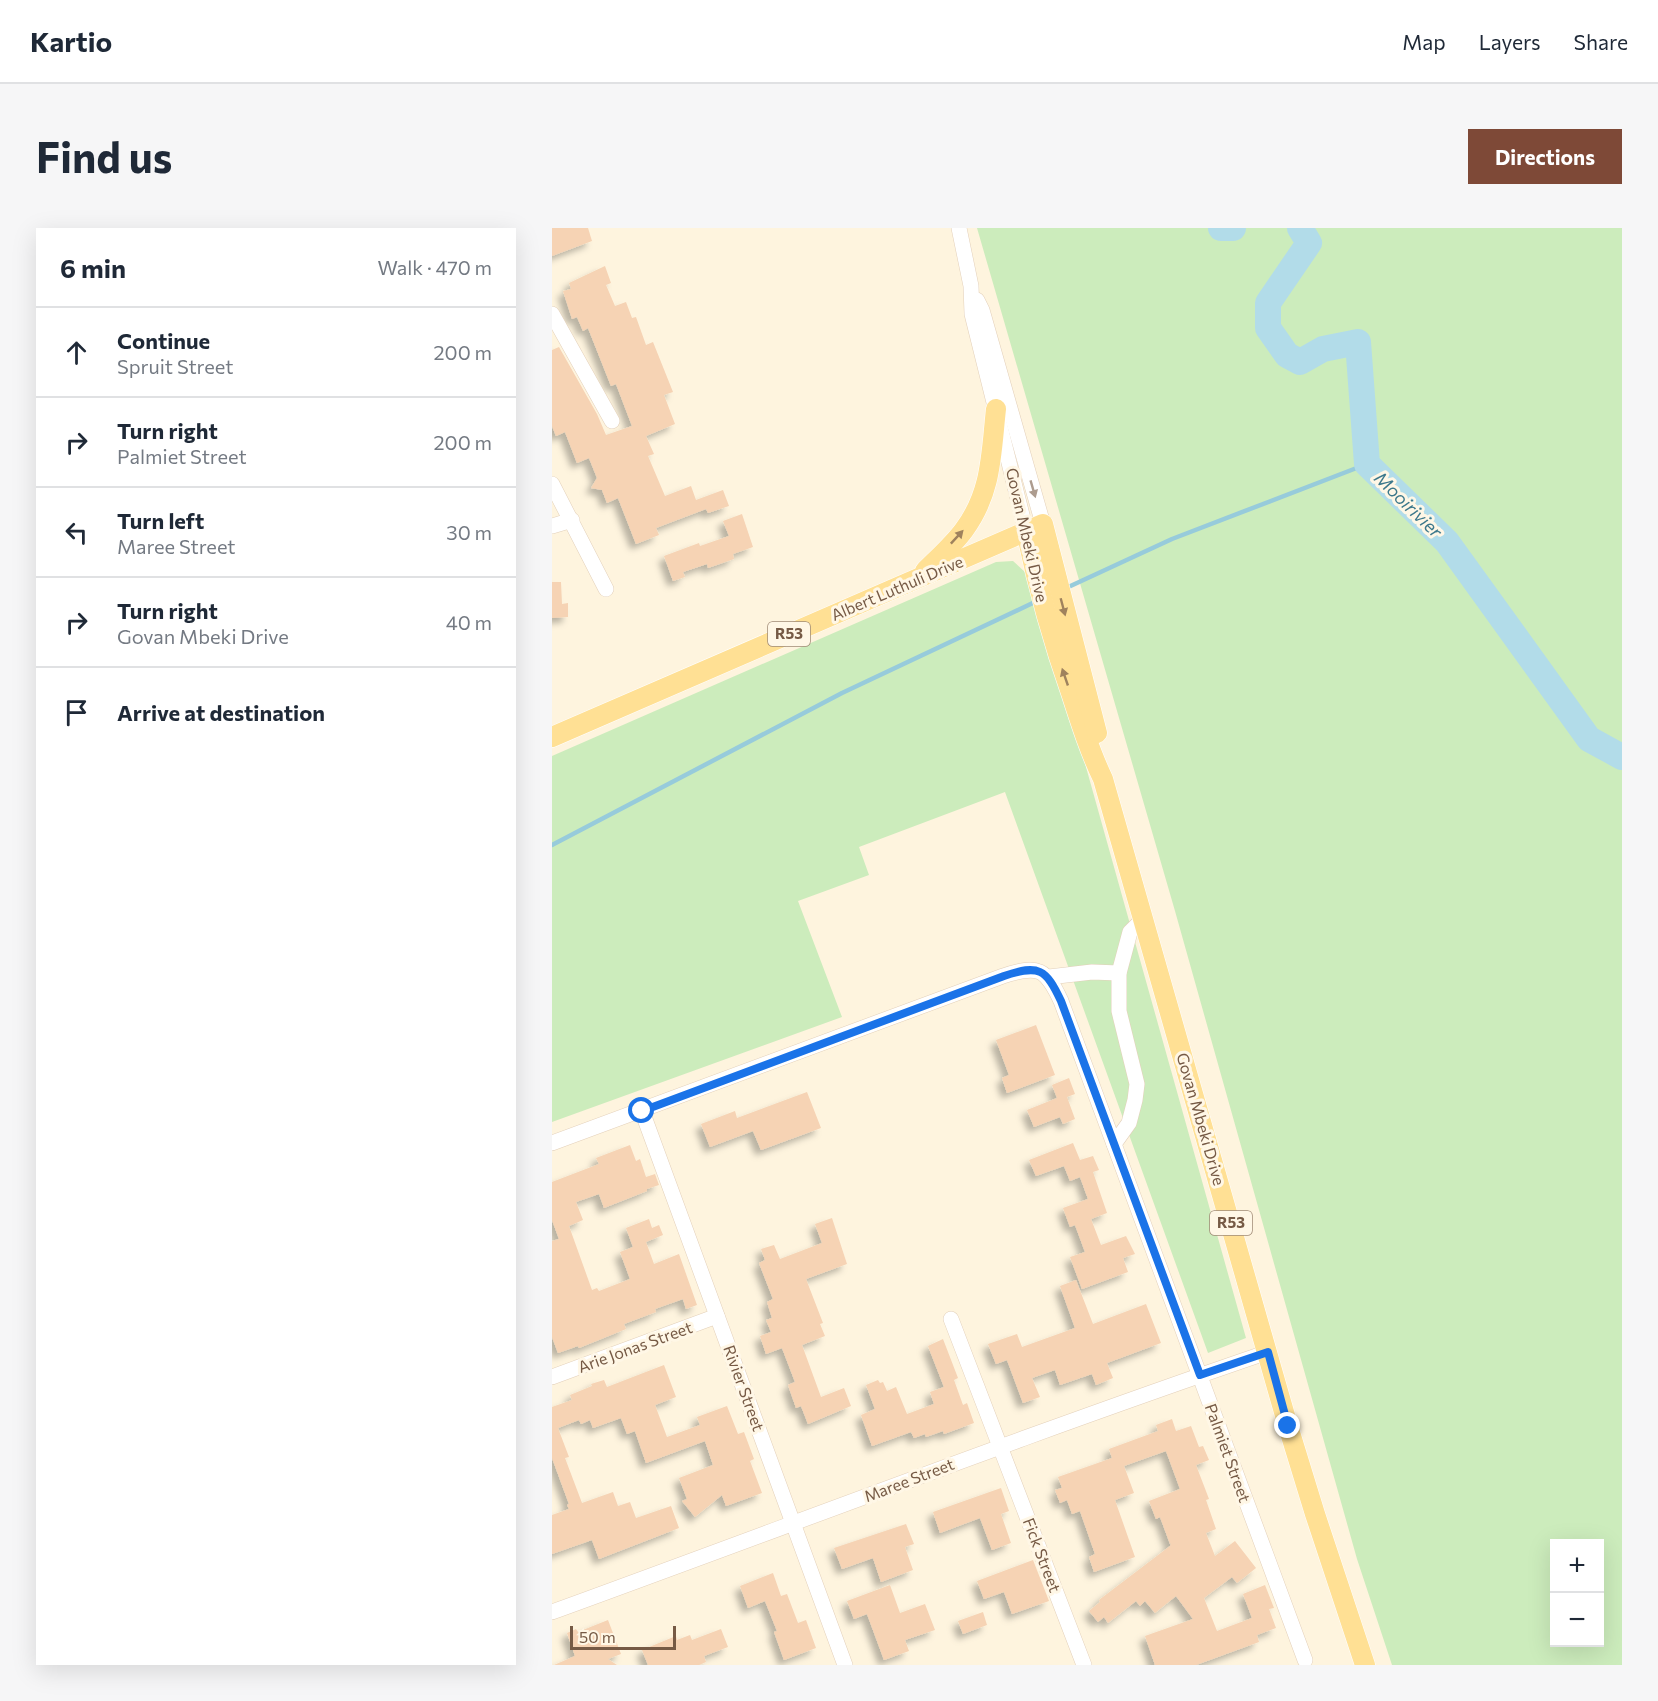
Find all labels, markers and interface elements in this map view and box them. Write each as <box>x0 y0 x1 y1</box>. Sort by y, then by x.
text: Kartio <box>30 24 112 58</box>
text: Map <box>1402 29 1446 54</box>
text: Layers <box>1479 29 1541 54</box>
text: Share <box>1574 29 1628 54</box>
button: Directions <box>1468 129 1622 184</box>
text: Find us <box>36 130 172 182</box>
text: 6 min <box>60 252 126 283</box>
text: Walk · 470 m <box>377 255 492 279</box>
text: Continue <box>117 327 210 354</box>
icon: ahead <box>60 336 93 369</box>
text: 200 m <box>434 340 492 364</box>
text: Spruit Street <box>117 354 233 378</box>
text: Turn right <box>117 417 218 444</box>
icon: right <box>60 426 93 459</box>
text: 200 m <box>434 430 492 454</box>
text: Palmiet Street <box>117 444 247 468</box>
street label: Govan Mbeki Drive <box>1003 466 1052 604</box>
water label: Mooirivier <box>1370 467 1448 543</box>
one-way arrow <box>1029 480 1038 498</box>
text: Turn left <box>117 507 204 534</box>
icon: left <box>60 516 93 549</box>
text: 30 m <box>446 520 492 544</box>
one-way arrow <box>950 530 964 544</box>
text: Maree Street <box>117 534 236 558</box>
street label: Albert Luthuli Drive <box>828 551 966 624</box>
text: Turn right <box>117 597 218 624</box>
one-way arrow <box>1059 598 1069 616</box>
icon: right <box>60 606 93 639</box>
text: 40 m <box>446 610 492 634</box>
road number: R53 <box>768 622 810 646</box>
text: Govan Mbeki Drive <box>117 624 289 648</box>
one-way arrow <box>1060 668 1069 686</box>
icon: arrive <box>60 696 93 729</box>
text: Arrive at destination <box>117 699 325 726</box>
street label: Govan Mbeki Drive <box>1173 1050 1230 1188</box>
route start <box>628 1097 654 1123</box>
road number: R53 <box>1210 1211 1252 1235</box>
street label: Arie Jonas Street <box>575 1317 695 1376</box>
street label: Rivier Street <box>720 1342 769 1434</box>
street label: Palmiet Street <box>1202 1401 1255 1505</box>
route end <box>1274 1412 1300 1438</box>
street label: Maree Street <box>861 1454 957 1505</box>
street label: Fick Street <box>1020 1515 1065 1595</box>
map controls <box>1550 1539 1604 1647</box>
button: + <box>1550 1539 1604 1593</box>
button: − <box>1550 1593 1604 1647</box>
scale bar <box>570 1623 676 1650</box>
text: 50 m <box>579 1627 616 1646</box>

